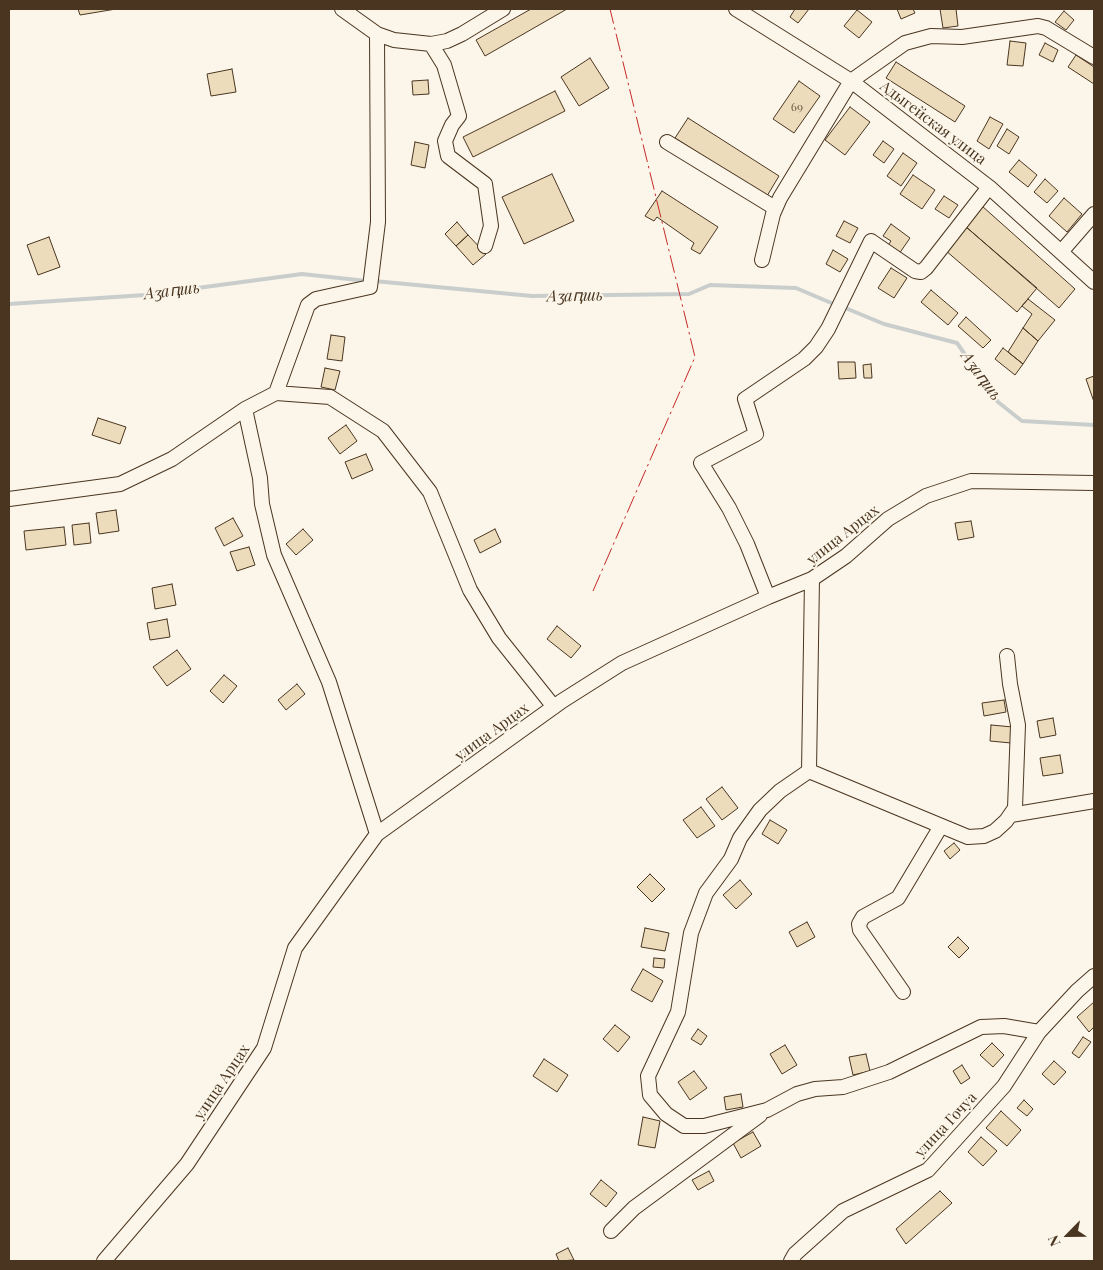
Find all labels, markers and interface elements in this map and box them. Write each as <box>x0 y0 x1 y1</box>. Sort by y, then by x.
street label: Адыгейская улица <box>876 77 990 169</box>
house number: 69 <box>791 100 803 114</box>
water label: Аӡаԥшь <box>143 278 201 304</box>
water label: Аӡаԥшь <box>547 286 603 306</box>
water label: Аӡаԥшь <box>957 348 1005 404</box>
street label: улица Арцах <box>803 501 883 569</box>
street label: улица Арцах <box>452 699 532 765</box>
street label: улица Арцах <box>190 1041 254 1123</box>
street label: улица Гочуа <box>911 1089 981 1161</box>
north arrow <box>1043 1210 1093 1260</box>
text: N <box>1043 1233 1064 1249</box>

